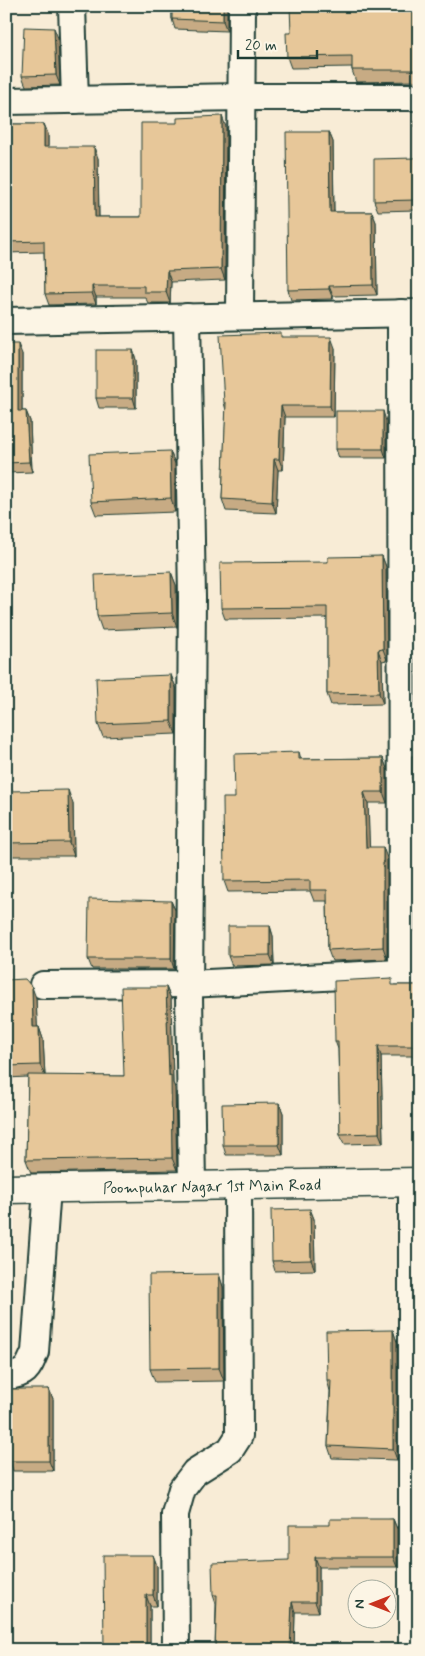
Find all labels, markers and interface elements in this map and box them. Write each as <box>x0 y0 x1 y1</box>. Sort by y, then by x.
scale bar <box>238 28 316 60</box>
text: 20 m <box>245 36 277 56</box>
street label: Poompuhar Nagar 1st Main Road <box>103 1175 321 1199</box>
north arrow <box>348 1578 398 1628</box>
text: N <box>351 1599 369 1609</box>

